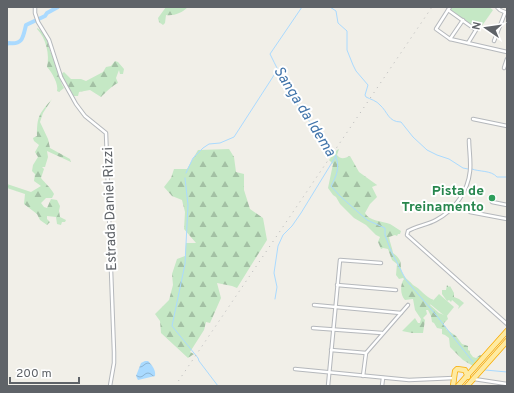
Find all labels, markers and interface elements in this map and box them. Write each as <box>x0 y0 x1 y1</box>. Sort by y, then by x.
north arrow <box>466 8 506 48</box>
text: N <box>470 21 485 31</box>
water label: Sanga da Idema <box>268 63 339 161</box>
street label: Estrada Daniel Rizzi <box>100 147 121 271</box>
place label: Pista de Treinamento <box>401 183 484 216</box>
marker: Pista de Treinamento <box>487 193 497 203</box>
scale bar <box>10 359 79 385</box>
text: 200 m <box>16 366 52 382</box>

